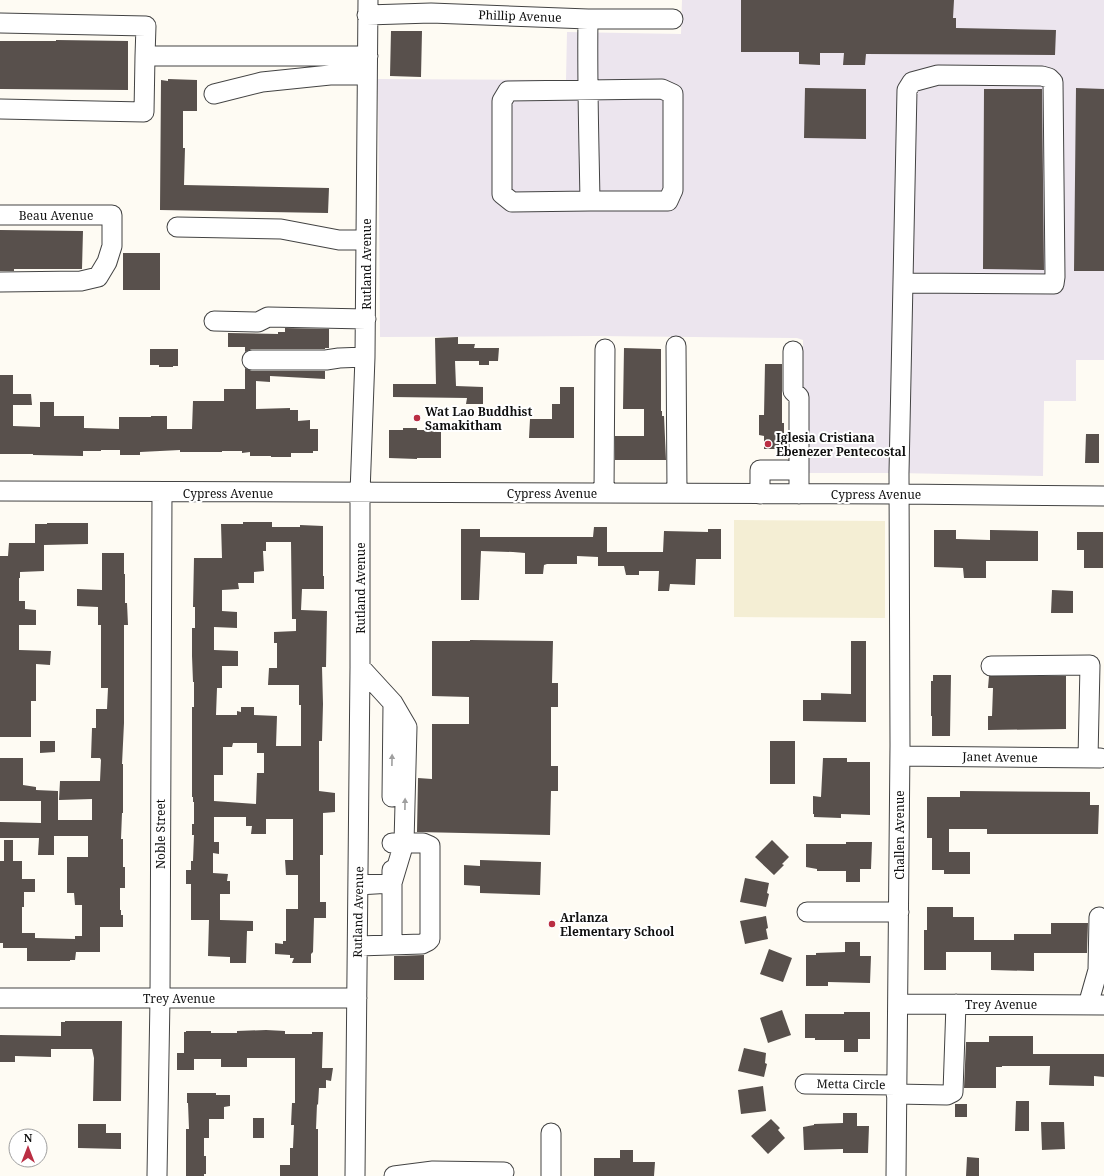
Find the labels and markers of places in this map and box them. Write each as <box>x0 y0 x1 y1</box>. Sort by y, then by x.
place label: Wat Lao Buddhist Samakitham <box>425 403 532 434</box>
marker: Wat Lao Buddhist Samakitham <box>412 413 422 423</box>
place label: Iglesia Cristiana Ebenezer Pentecostal <box>776 429 907 460</box>
marker: Iglesia Cristiana Ebenezer Pentecostal <box>763 439 773 449</box>
place label: Arlanza Elementary School <box>560 909 675 940</box>
marker: Arlanza Elementary School <box>547 919 557 929</box>

